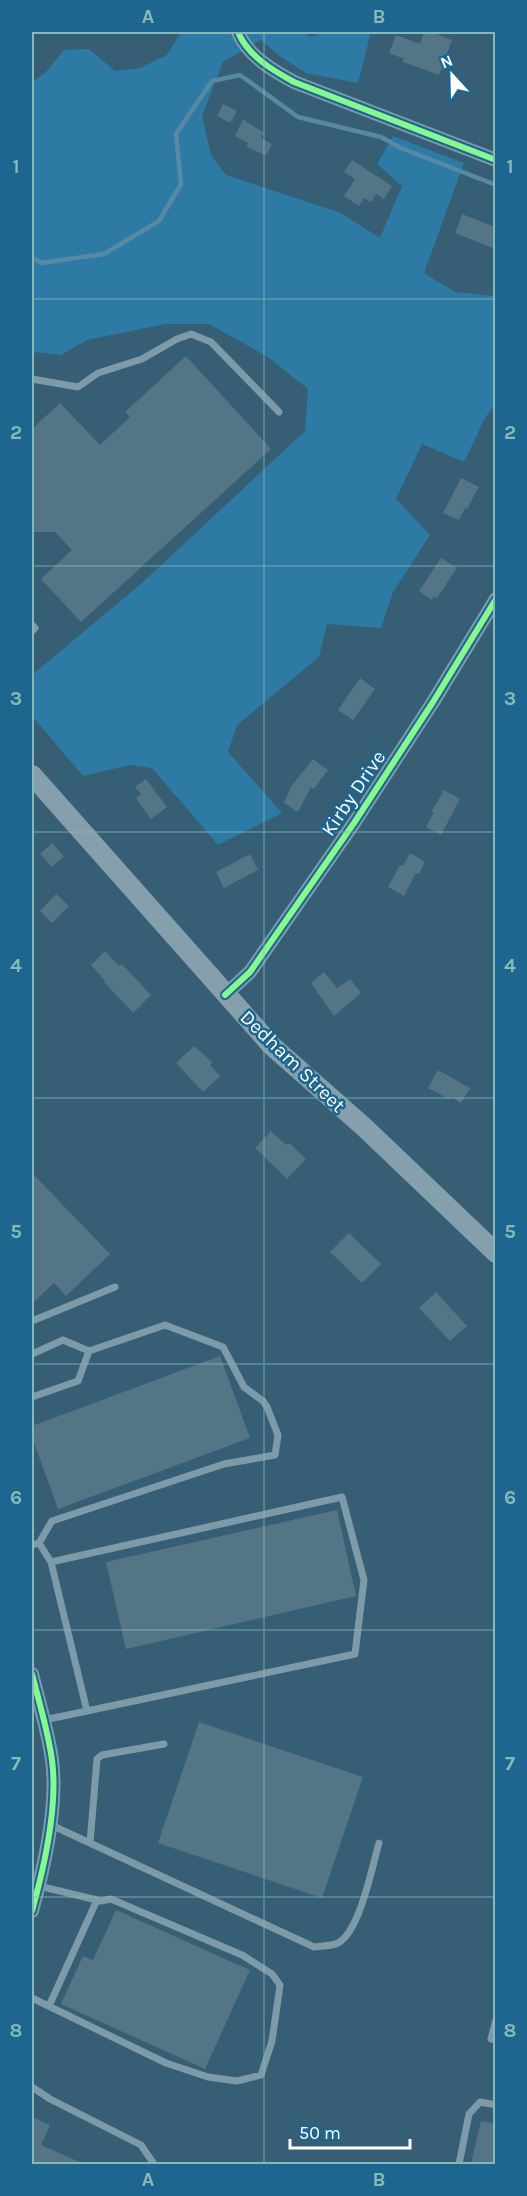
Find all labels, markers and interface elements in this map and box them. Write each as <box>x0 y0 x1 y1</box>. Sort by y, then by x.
text: A <box>142 5 155 28</box>
text: B <box>373 5 385 28</box>
north arrow <box>422 45 482 105</box>
text: N <box>438 51 455 73</box>
text: 1 <box>12 155 20 178</box>
text: 1 <box>506 155 514 178</box>
text: 2 <box>10 421 22 444</box>
text: 2 <box>504 421 516 444</box>
text: 3 <box>10 687 22 710</box>
text: 3 <box>504 687 516 710</box>
street label: Kirby Drive <box>316 746 390 840</box>
text: 4 <box>10 954 22 977</box>
text: 4 <box>504 954 516 977</box>
street label: Dedham Street <box>235 1006 350 1117</box>
text: 5 <box>10 1220 22 1243</box>
text: 5 <box>504 1220 516 1243</box>
text: 6 <box>10 1486 22 1509</box>
text: 6 <box>504 1486 516 1509</box>
text: 7 <box>11 1752 21 1775</box>
text: 7 <box>505 1752 515 1775</box>
text: 8 <box>10 2019 22 2042</box>
text: 8 <box>504 2019 516 2042</box>
scale bar <box>290 2112 410 2150</box>
text: 50 m <box>299 2122 341 2144</box>
text: A <box>142 2168 155 2191</box>
text: B <box>373 2168 385 2191</box>

